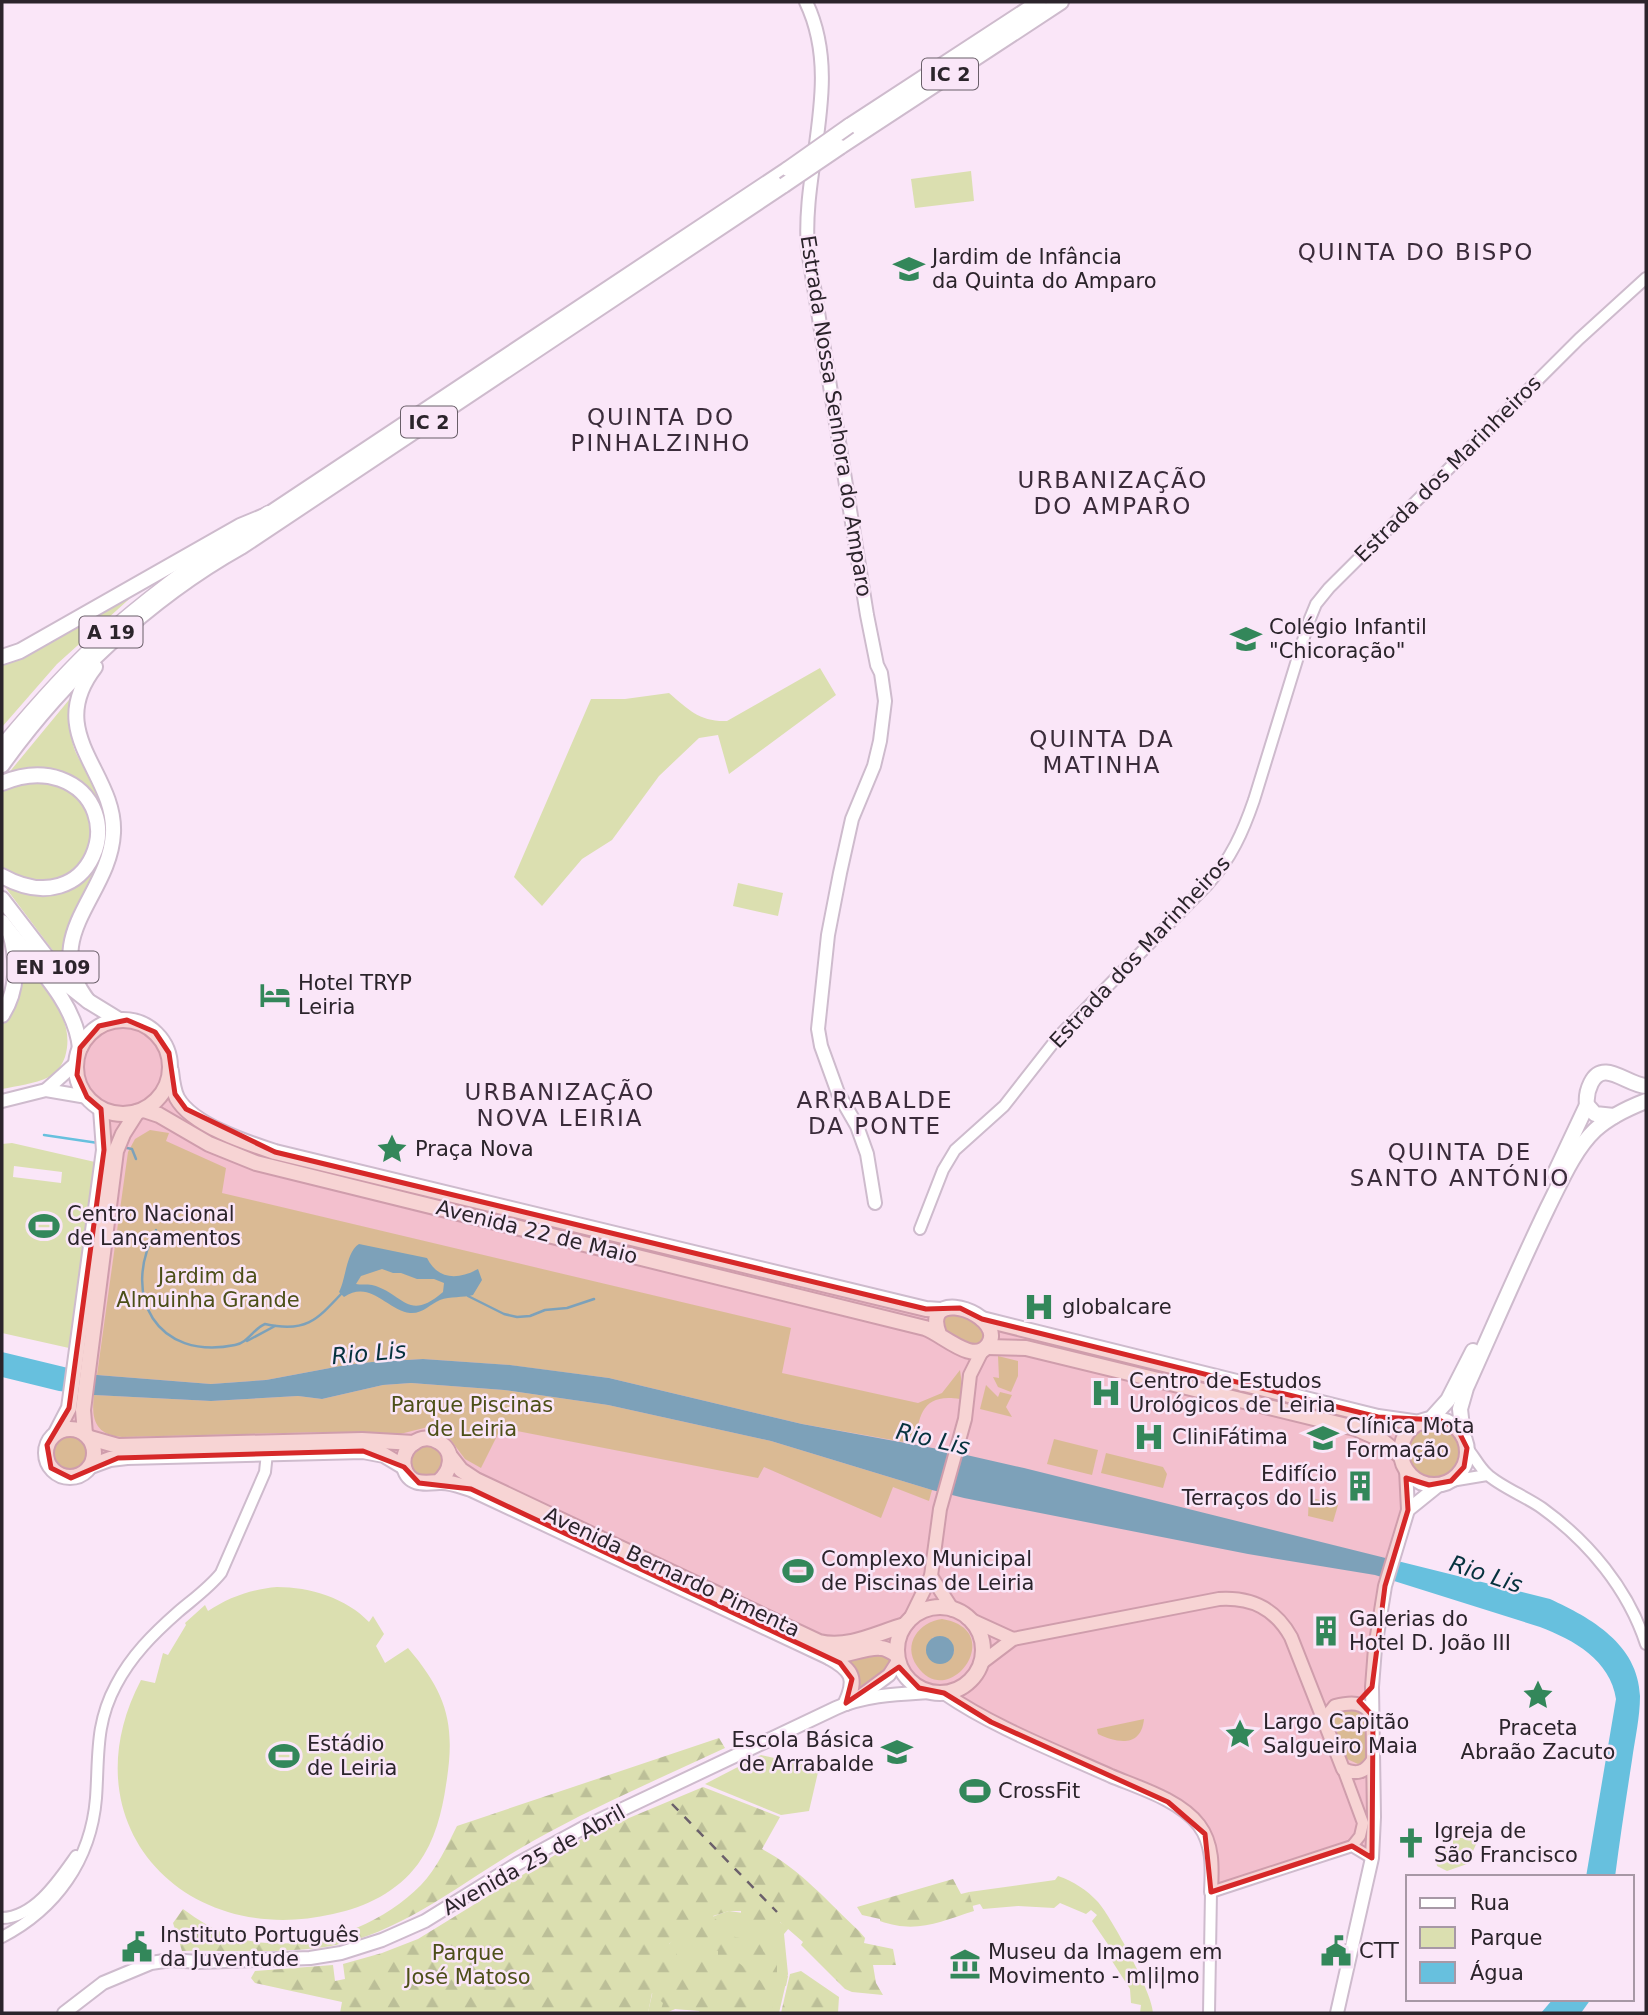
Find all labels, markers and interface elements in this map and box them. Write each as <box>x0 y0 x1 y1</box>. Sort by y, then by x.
road number: IC 2 <box>922 58 978 90</box>
street label: Estrada Nossa Senhora do Amparo <box>796 234 876 598</box>
district label: QUINTA DO BISPO <box>1298 239 1534 265</box>
place label: Jardim de Infância da Quinta do Amparo <box>930 245 1157 293</box>
school or university icon: Jardim de Infância da Quinta do Amparo <box>892 252 926 286</box>
street label: Estrada dos Marinheiros <box>1350 371 1546 567</box>
district label: QUINTA DO PINHALZINHO <box>571 404 751 456</box>
road number: IC 2 <box>401 406 457 438</box>
district label: URBANIZAÇÃO DO AMPARO <box>1018 466 1208 519</box>
place label: Colégio Infantil "Chicoração" <box>1269 615 1427 663</box>
road number: A 19 <box>80 617 142 648</box>
school or university icon: Colégio Infantil "Chicoração" <box>1229 622 1263 656</box>
district label: QUINTA DA MATINHA <box>1029 726 1175 778</box>
street label: Estrada dos Marinheiros <box>1045 851 1235 1053</box>
road number: EN 109 <box>7 951 98 982</box>
place label: Hotel TRYP Leiria <box>298 971 412 1019</box>
hotel icon: Hotel TRYP Leiria <box>258 978 292 1012</box>
district label: URBANIZAÇÃO NOVA LEIRIA <box>465 1078 655 1131</box>
district label: ARRABALDE DA PONTE <box>796 1087 954 1139</box>
place icon: Praça Nova <box>375 1132 409 1166</box>
place label: Praça Nova <box>415 1137 534 1161</box>
district label: QUINTA DE SANTO ANTÓNIO <box>1350 1139 1570 1191</box>
street label: Avenida 22 de Maio <box>434 1195 640 1269</box>
place label: Centro Nacional de Lançamentos <box>67 1202 241 1250</box>
sports icon: Centro Nacional de Lançamentos <box>27 1209 61 1243</box>
park label: Jardim da Almuinha Grande <box>116 1264 300 1312</box>
hospital icon: globalcare <box>1022 1290 1056 1324</box>
place label: globalcare <box>1062 1295 1172 1319</box>
water label: Rio Lis <box>331 1337 407 1369</box>
place label: Centro de Estudos Urológicos de Leiria <box>1129 1369 1336 1417</box>
hospital icon: Centro de Estudos Urológicos de Leiria <box>1089 1376 1123 1410</box>
park label: Parque Piscinas de Leiria <box>391 1393 553 1441</box>
place label: Clínica Mota Formação <box>1346 1414 1475 1462</box>
water label: Rio Lis <box>894 1418 972 1460</box>
hospital icon: CliniFátima <box>1132 1420 1166 1454</box>
school or university icon: Clínica Mota Formação <box>1306 1421 1340 1455</box>
place label: CliniFátima <box>1172 1425 1288 1449</box>
place label: Edifício Terraços do Lis <box>1181 1462 1337 1510</box>
building icon: Edifício Terraços do Lis <box>1343 1469 1377 1503</box>
street label: Avenida Bernardo Pimenta <box>540 1502 804 1642</box>
place label: Complexo Municipal de Piscinas de Leiria <box>821 1547 1034 1595</box>
water label: Rio Lis <box>1446 1550 1526 1598</box>
sports icon: Complexo Municipal de Piscinas de Leiria <box>781 1554 815 1588</box>
place label: Galerias do Hotel D. João III <box>1349 1607 1511 1655</box>
building icon: Galerias do Hotel D. João III <box>1309 1614 1343 1648</box>
place icon: Praceta Abraão Zacuto <box>1521 1678 1555 1712</box>
place label: Largo Capitão Salgueiro Maia <box>1263 1710 1418 1758</box>
place label: Praceta Abraão Zacuto <box>1461 1716 1615 1764</box>
place icon: Largo Capitão Salgueiro Maia <box>1223 1717 1257 1751</box>
place label: Escola Básica de Arrabalde <box>732 1728 874 1776</box>
place label: Estádio de Leiria <box>307 1732 397 1780</box>
school or university icon: Escola Básica de Arrabalde <box>880 1735 914 1769</box>
sports icon: Estádio de Leiria <box>267 1739 301 1773</box>
sports icon: CrossFit <box>958 1774 992 1808</box>
place label: CrossFit <box>998 1779 1080 1803</box>
street label: Avenida 25 de Abril <box>439 1800 629 1920</box>
place label: Igreja de São Francisco <box>1434 1819 1578 1867</box>
church icon: Igreja de São Francisco <box>1394 1826 1428 1860</box>
legend <box>1406 1875 1634 2001</box>
text: Rua <box>1470 1891 1510 1915</box>
place label: Instituto Português da Juventude <box>160 1923 359 1971</box>
text: Parque <box>1470 1926 1542 1950</box>
public building icon: Instituto Português da Juventude <box>120 1930 154 1964</box>
public building icon: CTT <box>1319 1934 1353 1968</box>
place label: CTT <box>1359 1939 1399 1963</box>
place label: Museu da Imagem em Movimento - m|i|mo <box>988 1940 1222 1989</box>
park label: Parque José Matoso <box>403 1941 531 1989</box>
museum icon: Museu da Imagem em Movimento - m|i|mo <box>948 1947 982 1981</box>
text: Água <box>1470 1960 1524 1985</box>

